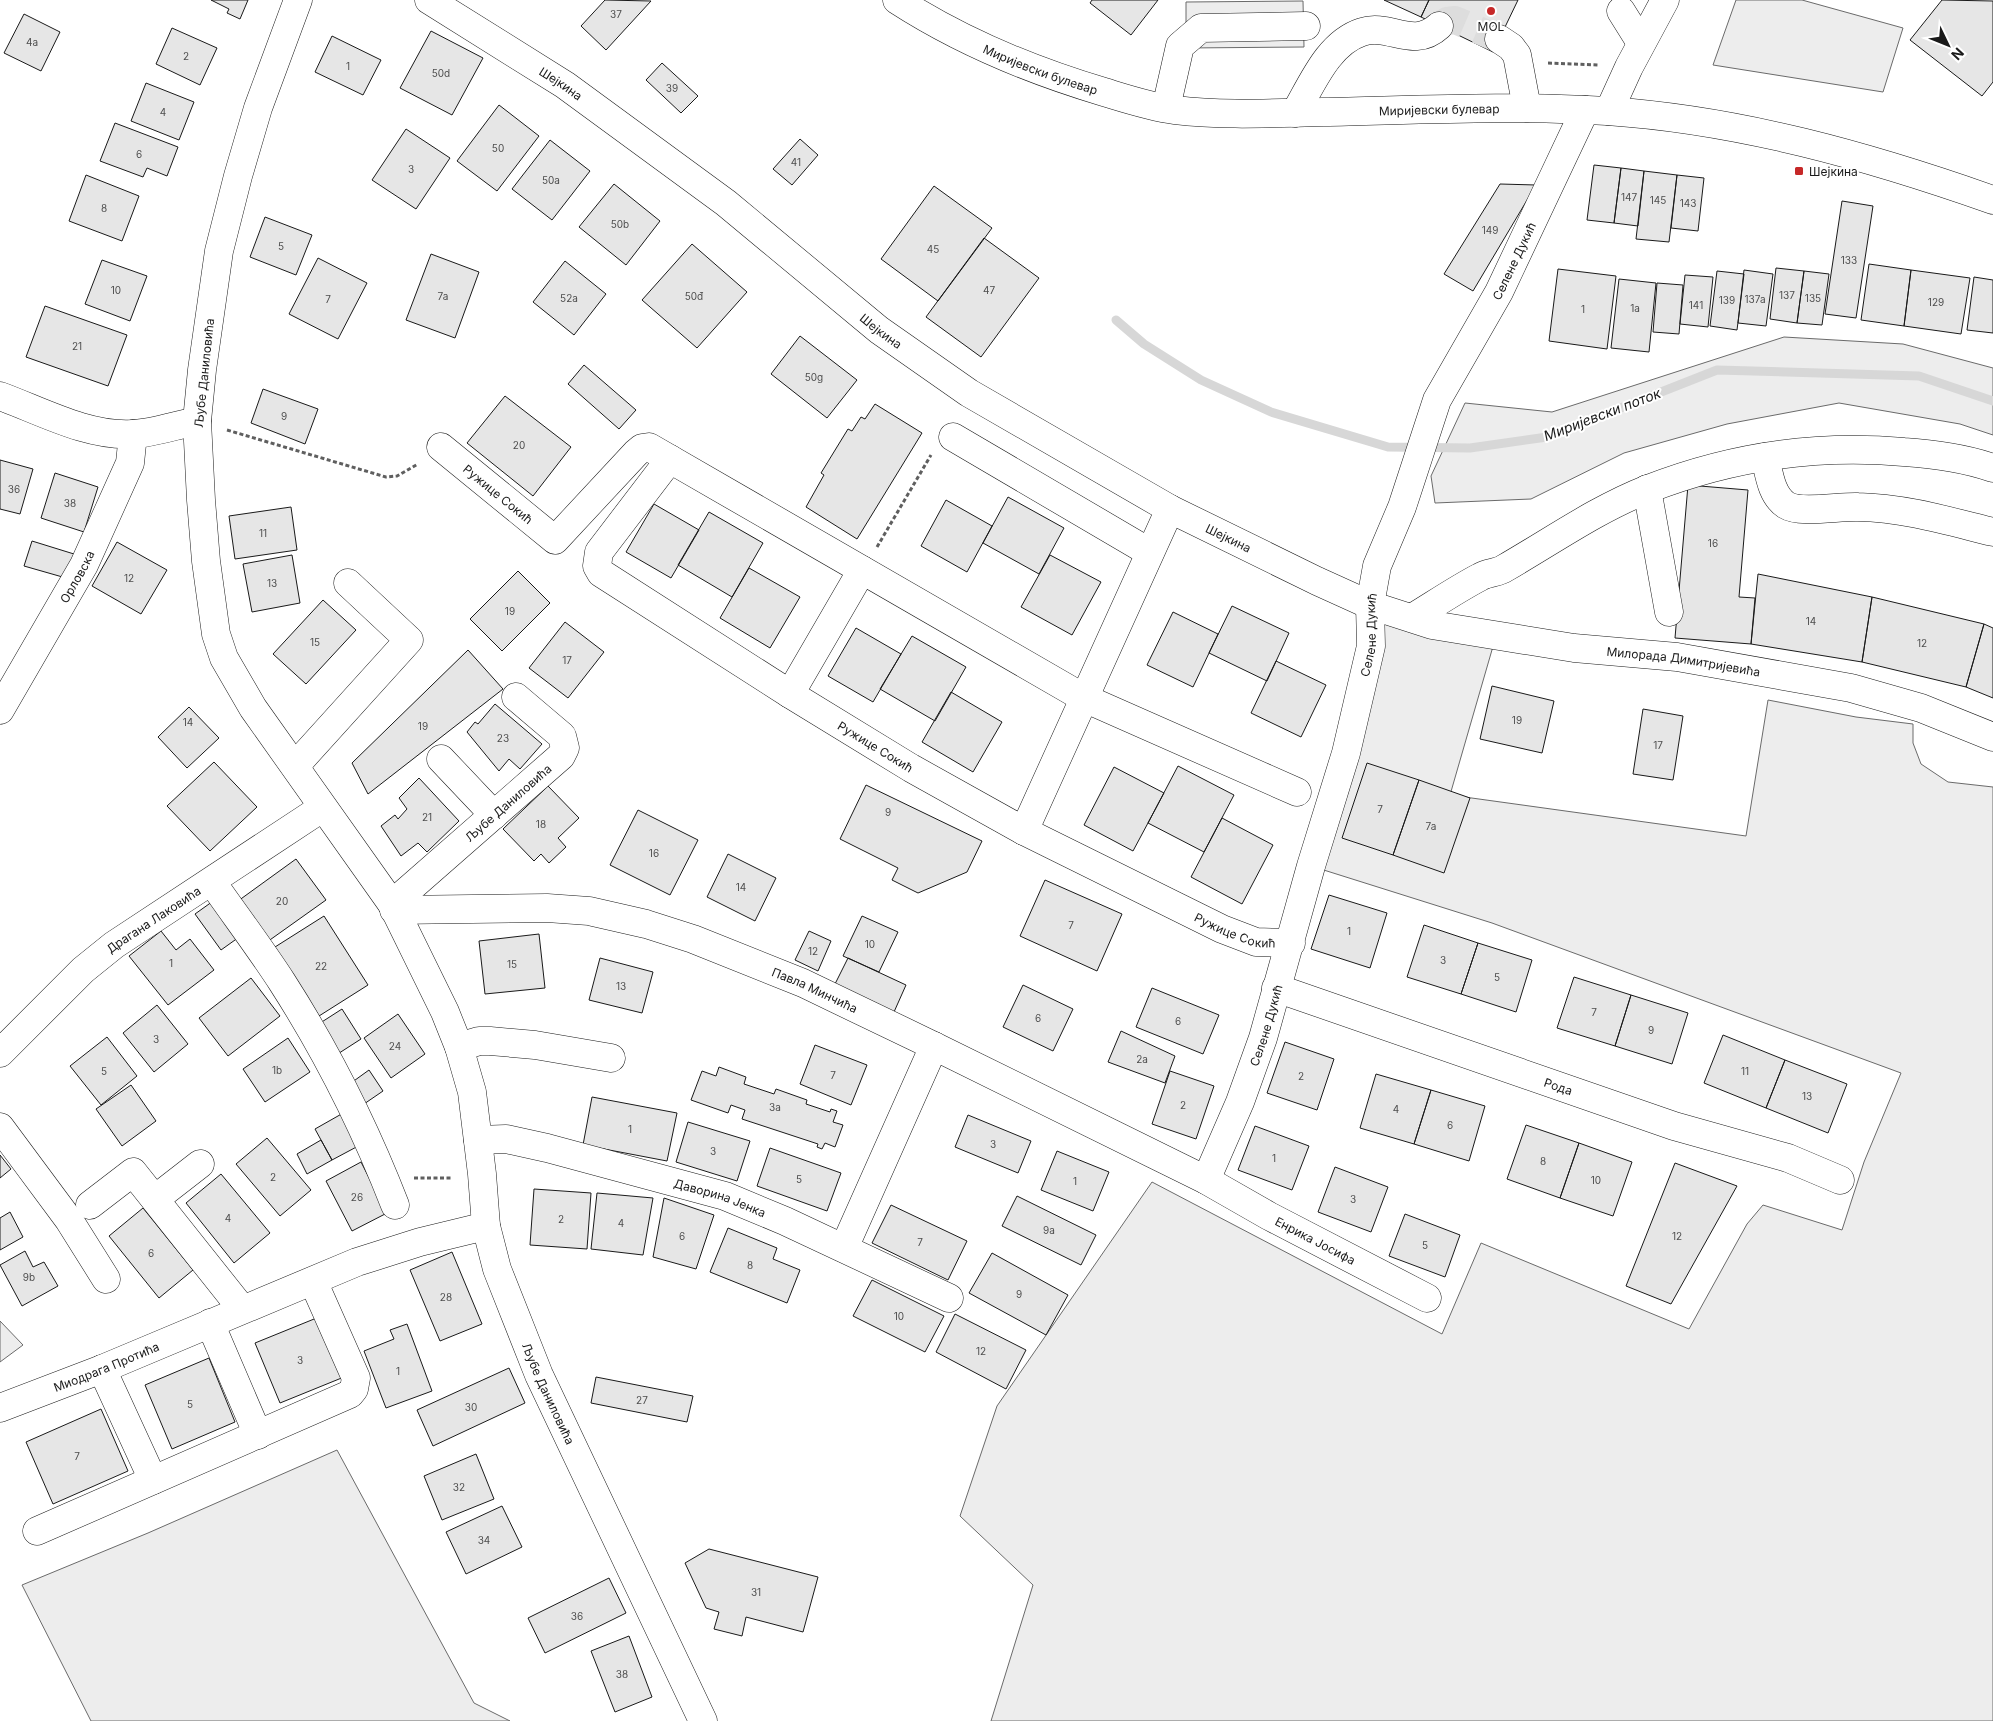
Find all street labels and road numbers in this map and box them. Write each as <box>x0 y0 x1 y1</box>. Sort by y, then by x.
street label: Миријевски булевар <box>981 41 1100 97</box>
street label: Шејкина <box>537 63 586 103</box>
street label: Миријевски булевар <box>1379 101 1500 118</box>
street label: Селене Дукић <box>1489 220 1538 303</box>
street label: Шејкина <box>857 310 905 351</box>
street label: Љубе Даниловића <box>191 318 217 428</box>
street label: Ружице Сокић <box>460 461 536 527</box>
street label: Шејкина <box>1203 520 1254 555</box>
street label: Орловска <box>56 548 97 605</box>
street label: Селене Дукић <box>1357 591 1380 678</box>
street label: Милорада Димитријевића <box>1606 643 1762 679</box>
street label: Ружице Сокић <box>835 718 916 775</box>
street label: Љубе Даниловића <box>462 761 554 844</box>
street label: Драгана Лаковића <box>103 883 203 956</box>
street label: Ружице Сокић <box>1192 909 1276 950</box>
street label: Павла Минчића <box>770 964 860 1016</box>
street label: Селене Дукић <box>1246 983 1285 1068</box>
street label: Рода <box>1542 1074 1575 1098</box>
street label: Даворина Јенка <box>672 1175 768 1220</box>
street label: Енрика Јосифа <box>1273 1213 1358 1267</box>
street label: Миодрага Протића <box>51 1338 161 1394</box>
street label: Љубе Даниловића <box>519 1340 578 1447</box>

